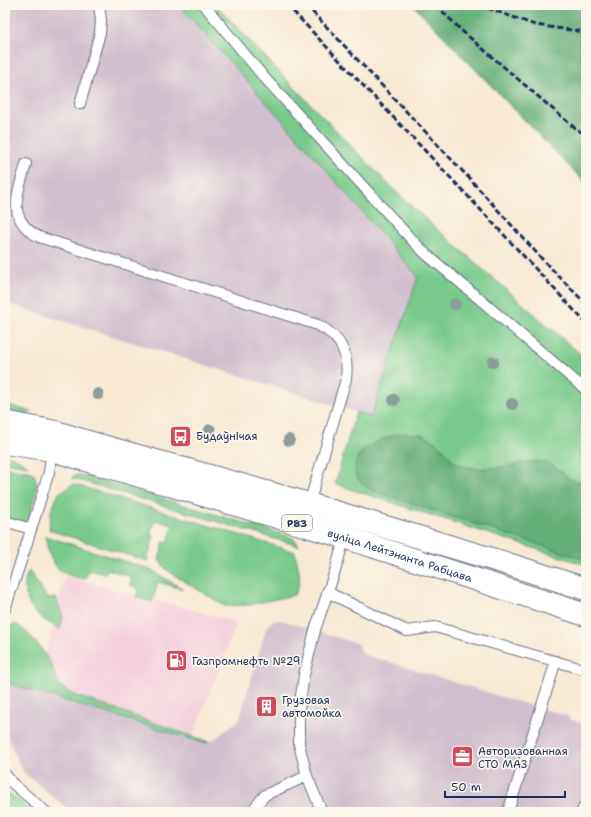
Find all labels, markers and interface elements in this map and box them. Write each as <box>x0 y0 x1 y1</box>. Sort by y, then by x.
bus stop icon: Будаўнічая <box>168 423 194 449</box>
place label: Будаўнічая <box>196 429 257 444</box>
road number: Р83 <box>282 515 312 531</box>
street label: вуліца Лейтэнанта Рабцава <box>326 525 474 585</box>
fuel station icon: Газпромнефть №29 <box>164 648 190 674</box>
place label: Газпромнефть №29 <box>192 654 301 669</box>
building icon: Грузовая автомойка <box>253 693 279 719</box>
place label: Грузовая автомойка <box>282 693 342 721</box>
office icon: Авторизованная СТО МАЗ <box>449 744 475 770</box>
place label: Авторизованная СТО МАЗ <box>478 744 568 772</box>
scale bar <box>445 773 565 799</box>
text: 50 m <box>451 779 481 795</box>

